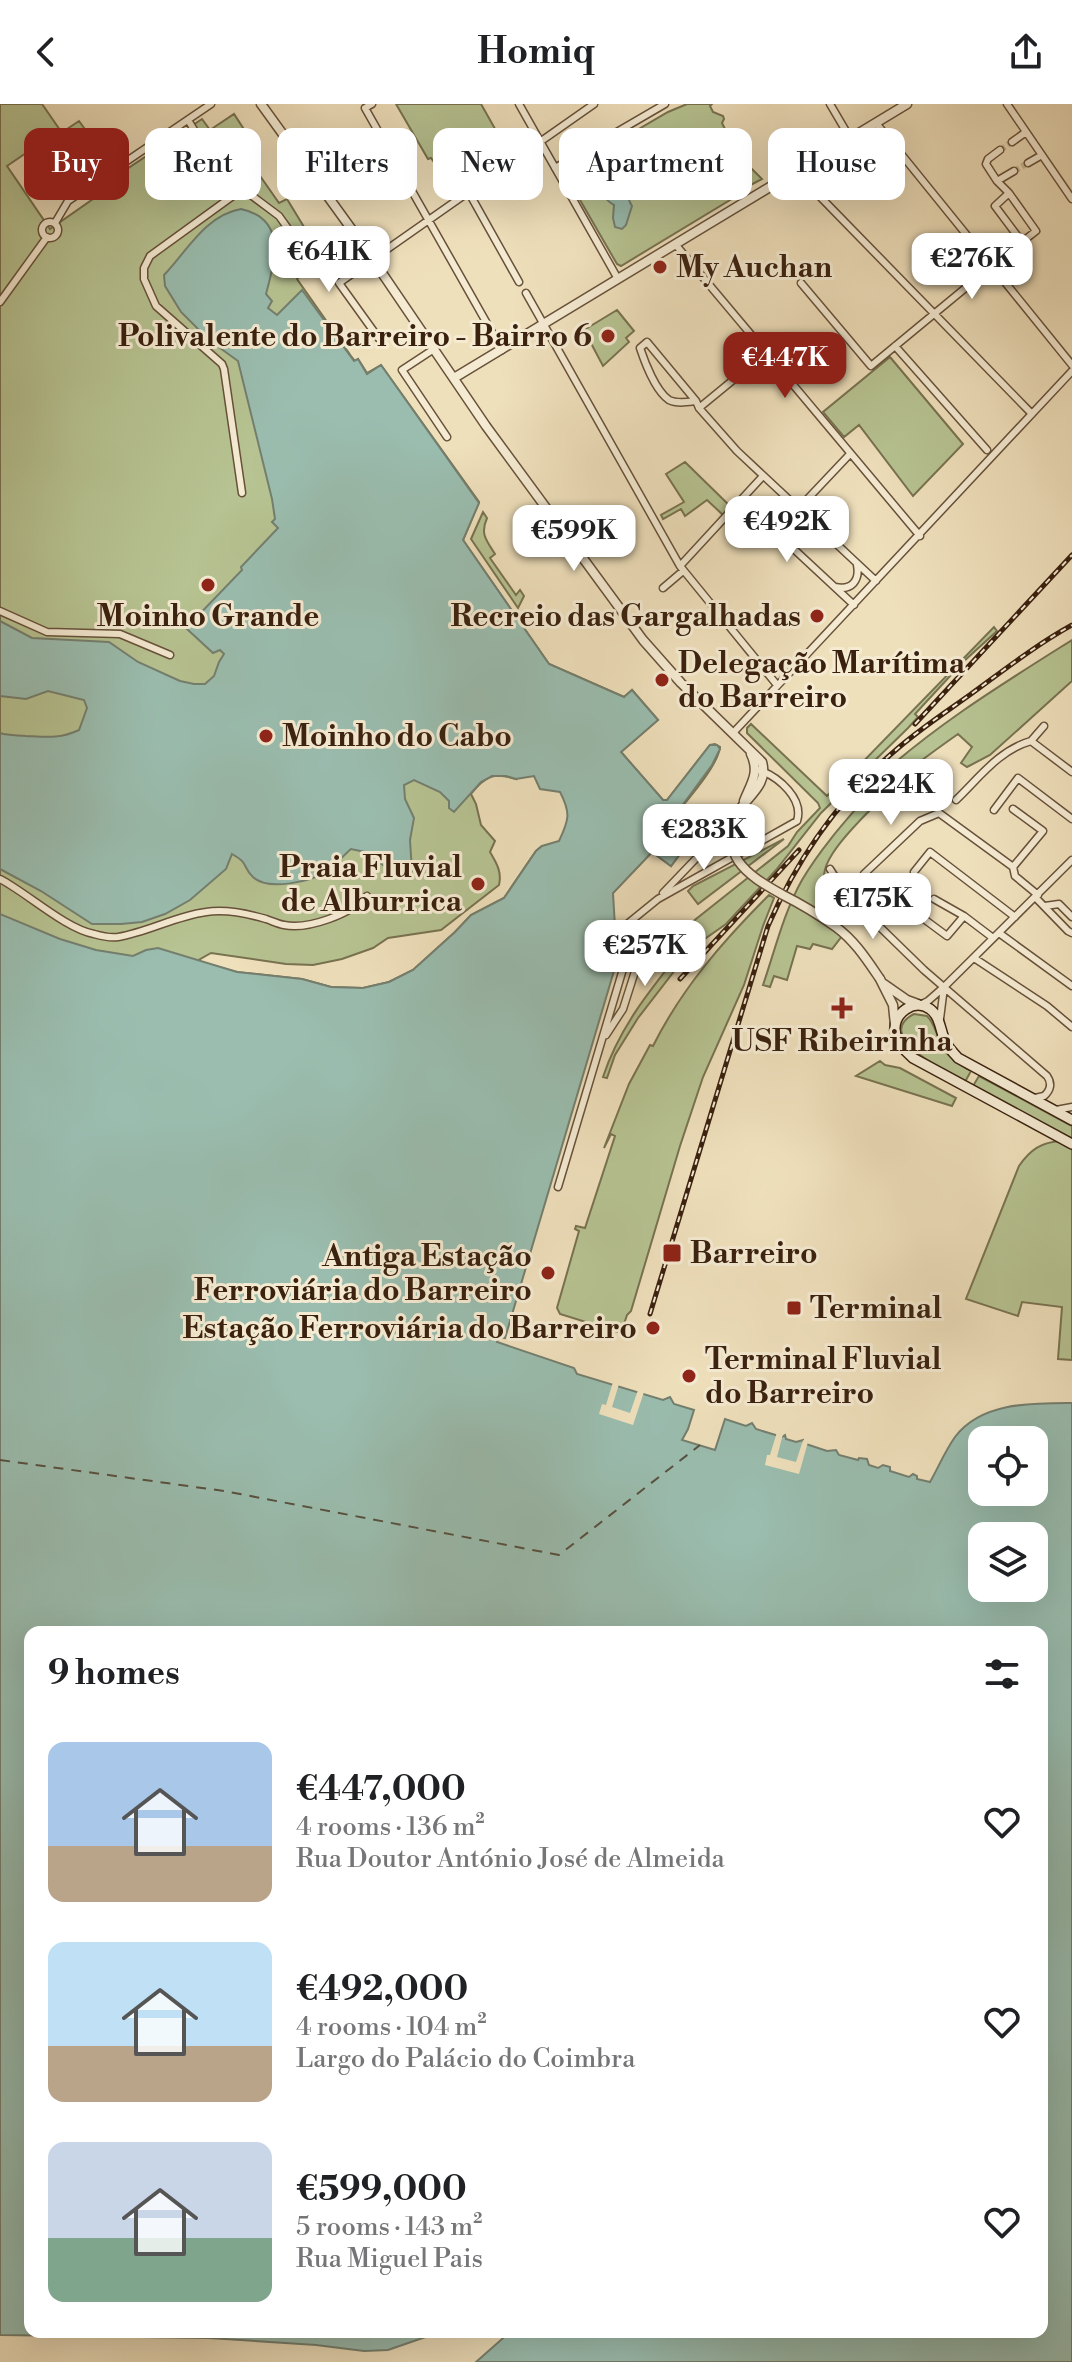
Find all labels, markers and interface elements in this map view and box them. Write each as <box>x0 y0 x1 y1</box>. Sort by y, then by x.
icon: back <box>24 30 68 74</box>
text: Homiq <box>477 30 595 75</box>
icon: share <box>1004 30 1048 74</box>
chip: Buy <box>24 128 129 200</box>
chip: Rent <box>145 128 261 200</box>
chip: Filters <box>277 128 417 200</box>
chip: New <box>433 128 543 200</box>
chip: Apartment <box>559 128 752 200</box>
chip: House <box>768 128 905 200</box>
pin: €641K <box>273 226 385 294</box>
pin: €276K <box>916 233 1028 301</box>
text: €641K <box>287 236 371 268</box>
text: €276K <box>930 243 1014 275</box>
place label: My Auchan <box>676 249 833 287</box>
marker: My Auchan <box>651 258 669 276</box>
place label: Polivalente do Barreiro - Bairro 6 <box>118 318 592 356</box>
marker: Polivalente do Barreiro - Bairro 6 <box>599 327 617 345</box>
pin: €447K <box>729 332 841 400</box>
text: €447K <box>741 342 829 374</box>
pin: €492K <box>731 496 843 564</box>
pin: €599K <box>518 505 630 573</box>
text: €492K <box>743 506 831 538</box>
text: €599K <box>531 515 617 547</box>
marker: Moinho Grande <box>199 576 217 594</box>
place label: Moinho Grande <box>97 598 319 636</box>
place label: Recreio das Gargalhadas <box>451 598 801 636</box>
marker: Recreio das Gargalhadas <box>808 607 826 625</box>
place label: Delegação Marítima do Barreiro <box>678 645 966 717</box>
marker: Delegação Marítima do Barreiro <box>653 671 671 689</box>
place label: Moinho do Cabo <box>282 718 512 756</box>
marker: Moinho do Cabo <box>257 727 275 745</box>
pin: €224K <box>835 759 947 827</box>
text: €224K <box>847 769 935 801</box>
pin: €283K <box>648 804 760 872</box>
text: €283K <box>661 814 747 846</box>
place label: Praia Fluvial de Alburrica <box>279 849 463 921</box>
pin: €175K <box>817 873 929 941</box>
marker: Praia Fluvial de Alburrica <box>469 875 487 893</box>
text: €175K <box>833 883 913 915</box>
pin: €257K <box>589 920 701 988</box>
text: €257K <box>603 930 687 962</box>
marker: USF Ribeirinha <box>831 997 853 1019</box>
place label: USF Ribeirinha <box>732 1023 953 1061</box>
place label: Barreiro <box>690 1235 818 1273</box>
place label: Antiga Estação Ferroviária do Barreiro <box>194 1238 532 1310</box>
marker: Barreiro <box>661 1242 683 1264</box>
marker: Antiga Estação Ferroviária do Barreiro <box>539 1264 557 1282</box>
place label: Terminal <box>810 1290 942 1328</box>
marker: Terminal <box>785 1299 803 1317</box>
place label: Estação Ferroviária do Barreiro <box>183 1310 637 1348</box>
marker: Estação Ferroviária do Barreiro <box>644 1319 662 1337</box>
place label: Terminal Fluvial do Barreiro <box>705 1341 942 1413</box>
marker: Terminal Fluvial do Barreiro <box>680 1367 698 1385</box>
map controls <box>968 1426 1048 1602</box>
button: locate <box>968 1426 1048 1506</box>
button: layers <box>968 1522 1048 1602</box>
icon: filters <box>980 1652 1024 1696</box>
text: 9 homes <box>48 1653 180 1695</box>
text: €447,000 <box>296 1769 466 1811</box>
icon: home <box>112 1774 208 1870</box>
icon: heart <box>980 1800 1024 1844</box>
text: 4 rooms · 136 m² <box>296 1811 485 1843</box>
text: Rua Doutor António José de Almeida <box>296 1843 725 1875</box>
text: €492,000 <box>296 1969 468 2011</box>
icon: home <box>112 1974 208 2070</box>
icon: heart <box>980 2000 1024 2044</box>
text: 4 rooms · 104 m² <box>296 2011 486 2043</box>
text: Largo do Palácio do Coimbra <box>296 2043 635 2075</box>
text: €599,000 <box>296 2169 467 2211</box>
icon: home <box>112 2174 208 2270</box>
icon: heart <box>980 2200 1024 2244</box>
text: 5 rooms · 143 m² <box>296 2211 482 2243</box>
text: Rua Miguel Pais <box>296 2243 483 2275</box>

